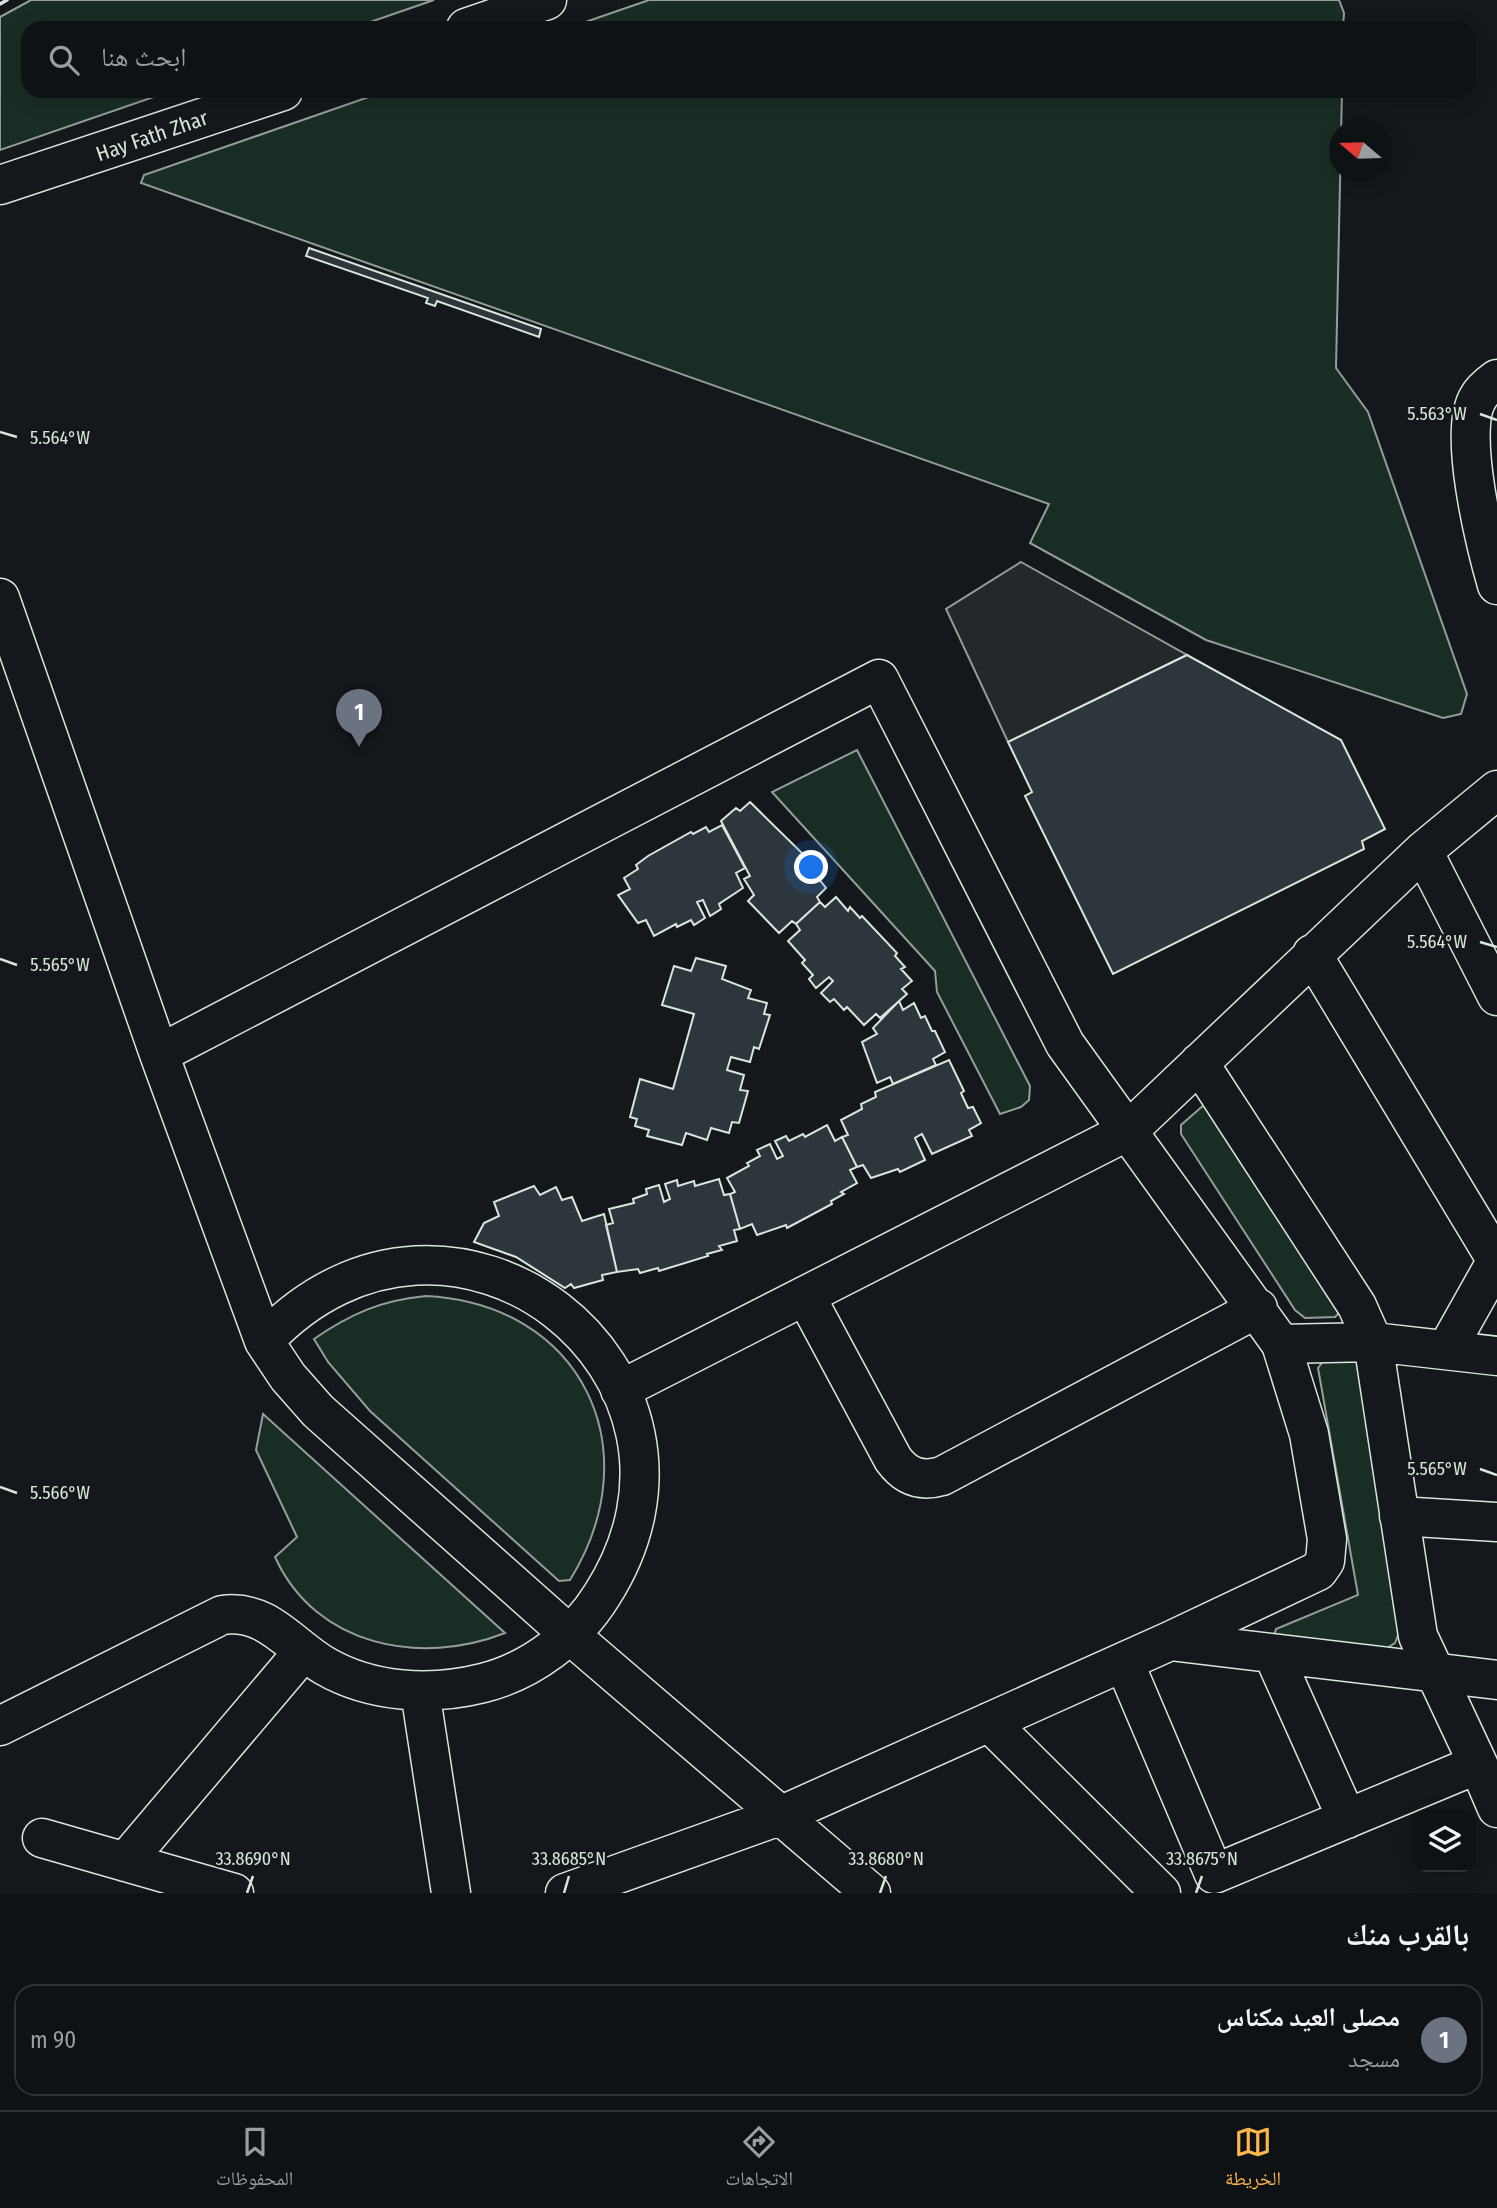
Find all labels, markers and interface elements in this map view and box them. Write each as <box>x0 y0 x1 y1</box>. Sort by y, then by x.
search box <box>21 21 1476 98</box>
icon: search <box>45 41 83 79</box>
text: ابحث هنا <box>101 42 186 73</box>
street label: Hay Fath Zhar <box>93 104 212 167</box>
north arrow <box>1329 119 1392 182</box>
text: 5.563°W <box>1407 403 1467 425</box>
text: 5.564°W <box>30 427 91 449</box>
pin: 1 <box>336 689 382 747</box>
your location <box>794 850 828 884</box>
text: 5.564°W <box>1407 931 1468 953</box>
text: 5.565°W <box>30 954 90 976</box>
text: 5.565°W <box>1407 1458 1467 1480</box>
text: 5.566°W <box>30 1482 91 1504</box>
map controls <box>1413 1809 1476 1872</box>
button: layers <box>1413 1809 1476 1872</box>
text: 33.8690°N <box>215 1848 291 1870</box>
text: 33.8685°N <box>532 1848 606 1870</box>
text: 33.8680°N <box>848 1848 924 1870</box>
text: 33.8675°N <box>1166 1848 1238 1870</box>
text: بالقرب منك <box>1346 1917 1469 1953</box>
text: مصلى العيد مكناس <box>1217 2002 1400 2033</box>
text: 90 m <box>30 2026 76 2054</box>
text: 1 <box>1439 2026 1449 2054</box>
text: مسجد <box>1348 2045 1400 2073</box>
tab: المحفوظات <box>216 2123 293 2197</box>
tab: الاتجاهات <box>725 2123 793 2197</box>
tab: الخريطة <box>1225 2123 1281 2197</box>

